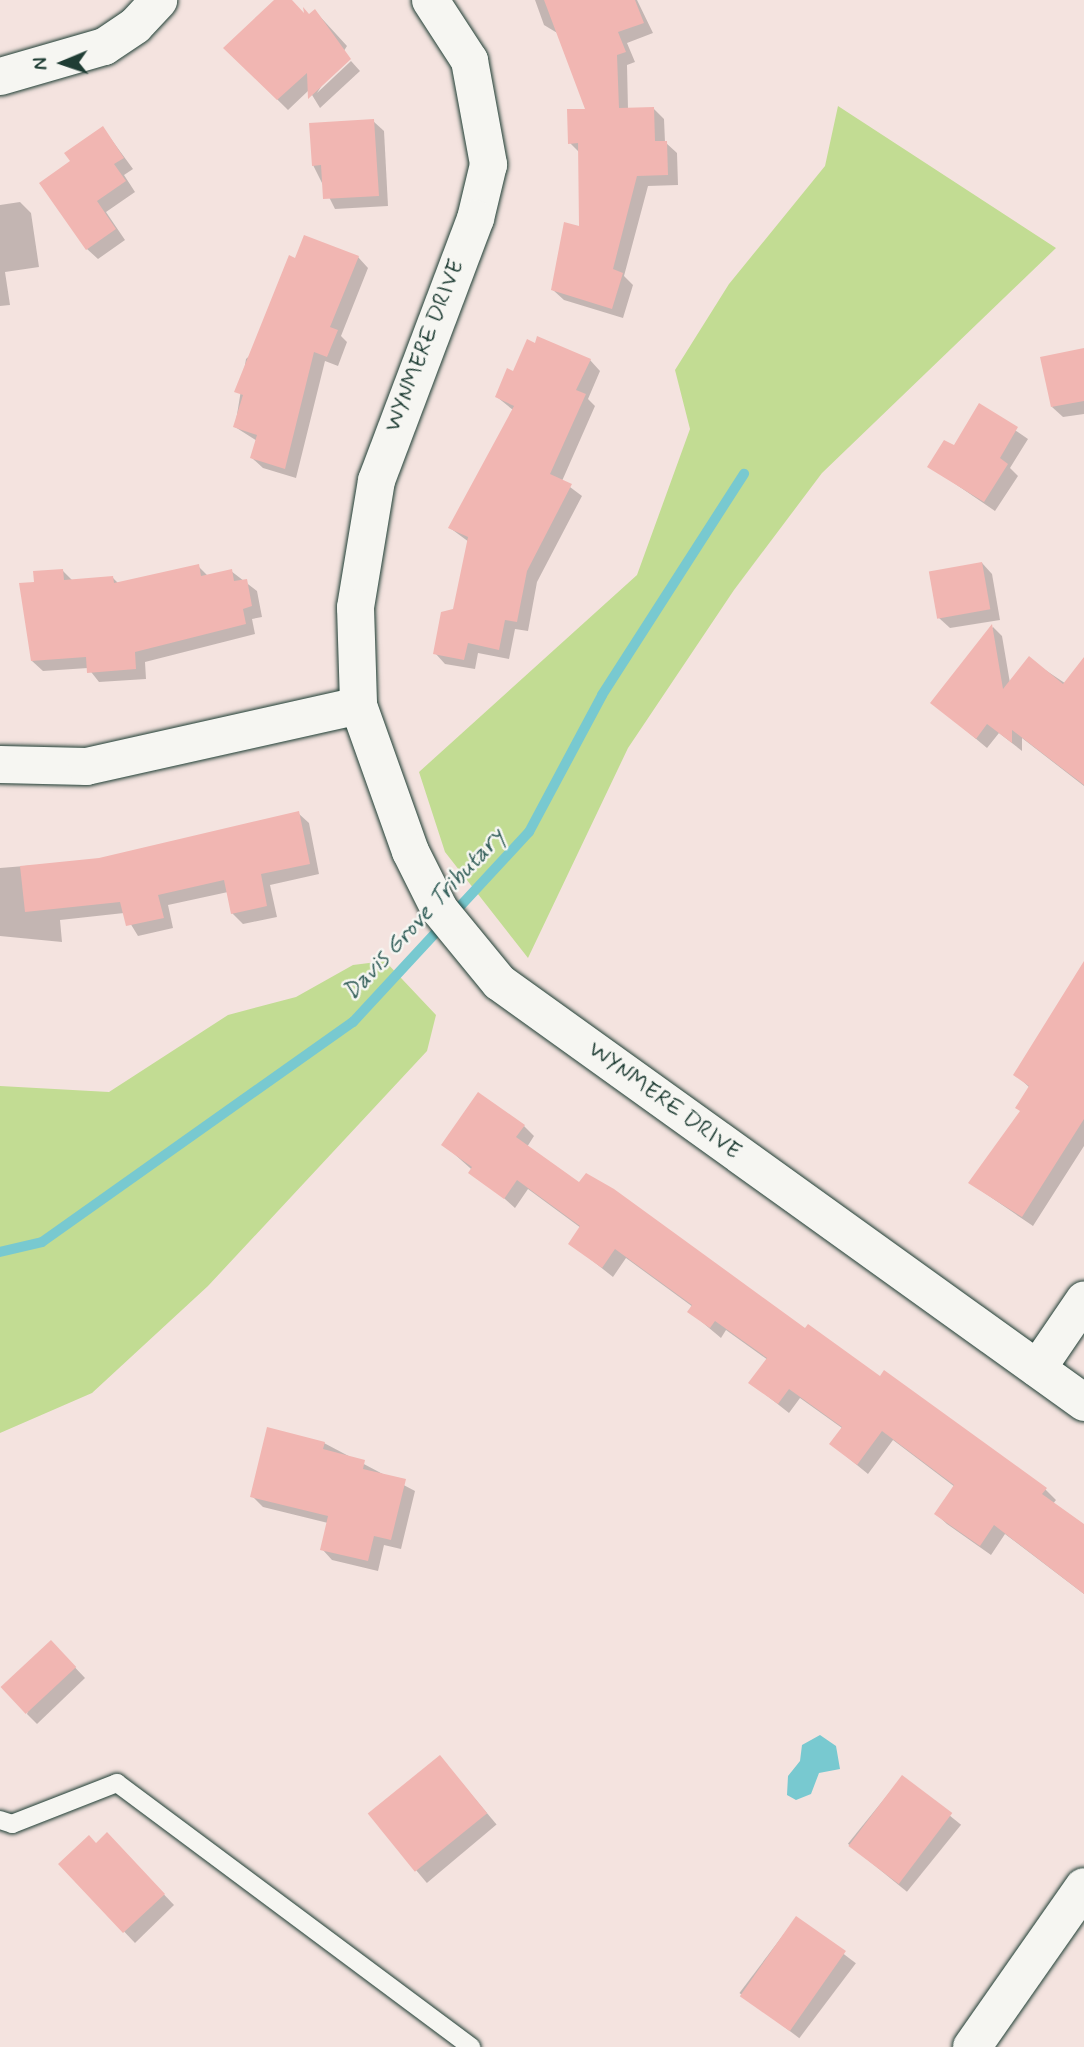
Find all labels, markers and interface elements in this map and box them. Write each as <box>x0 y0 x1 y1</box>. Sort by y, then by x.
north arrow <box>28 28 98 98</box>
text: N <box>29 57 54 71</box>
street label: WYNMERE DRIVE <box>378 251 472 441</box>
water label: Davis Grove Tributary <box>338 824 510 1006</box>
street label: WYNMERE DRIVE <box>578 1033 750 1169</box>

